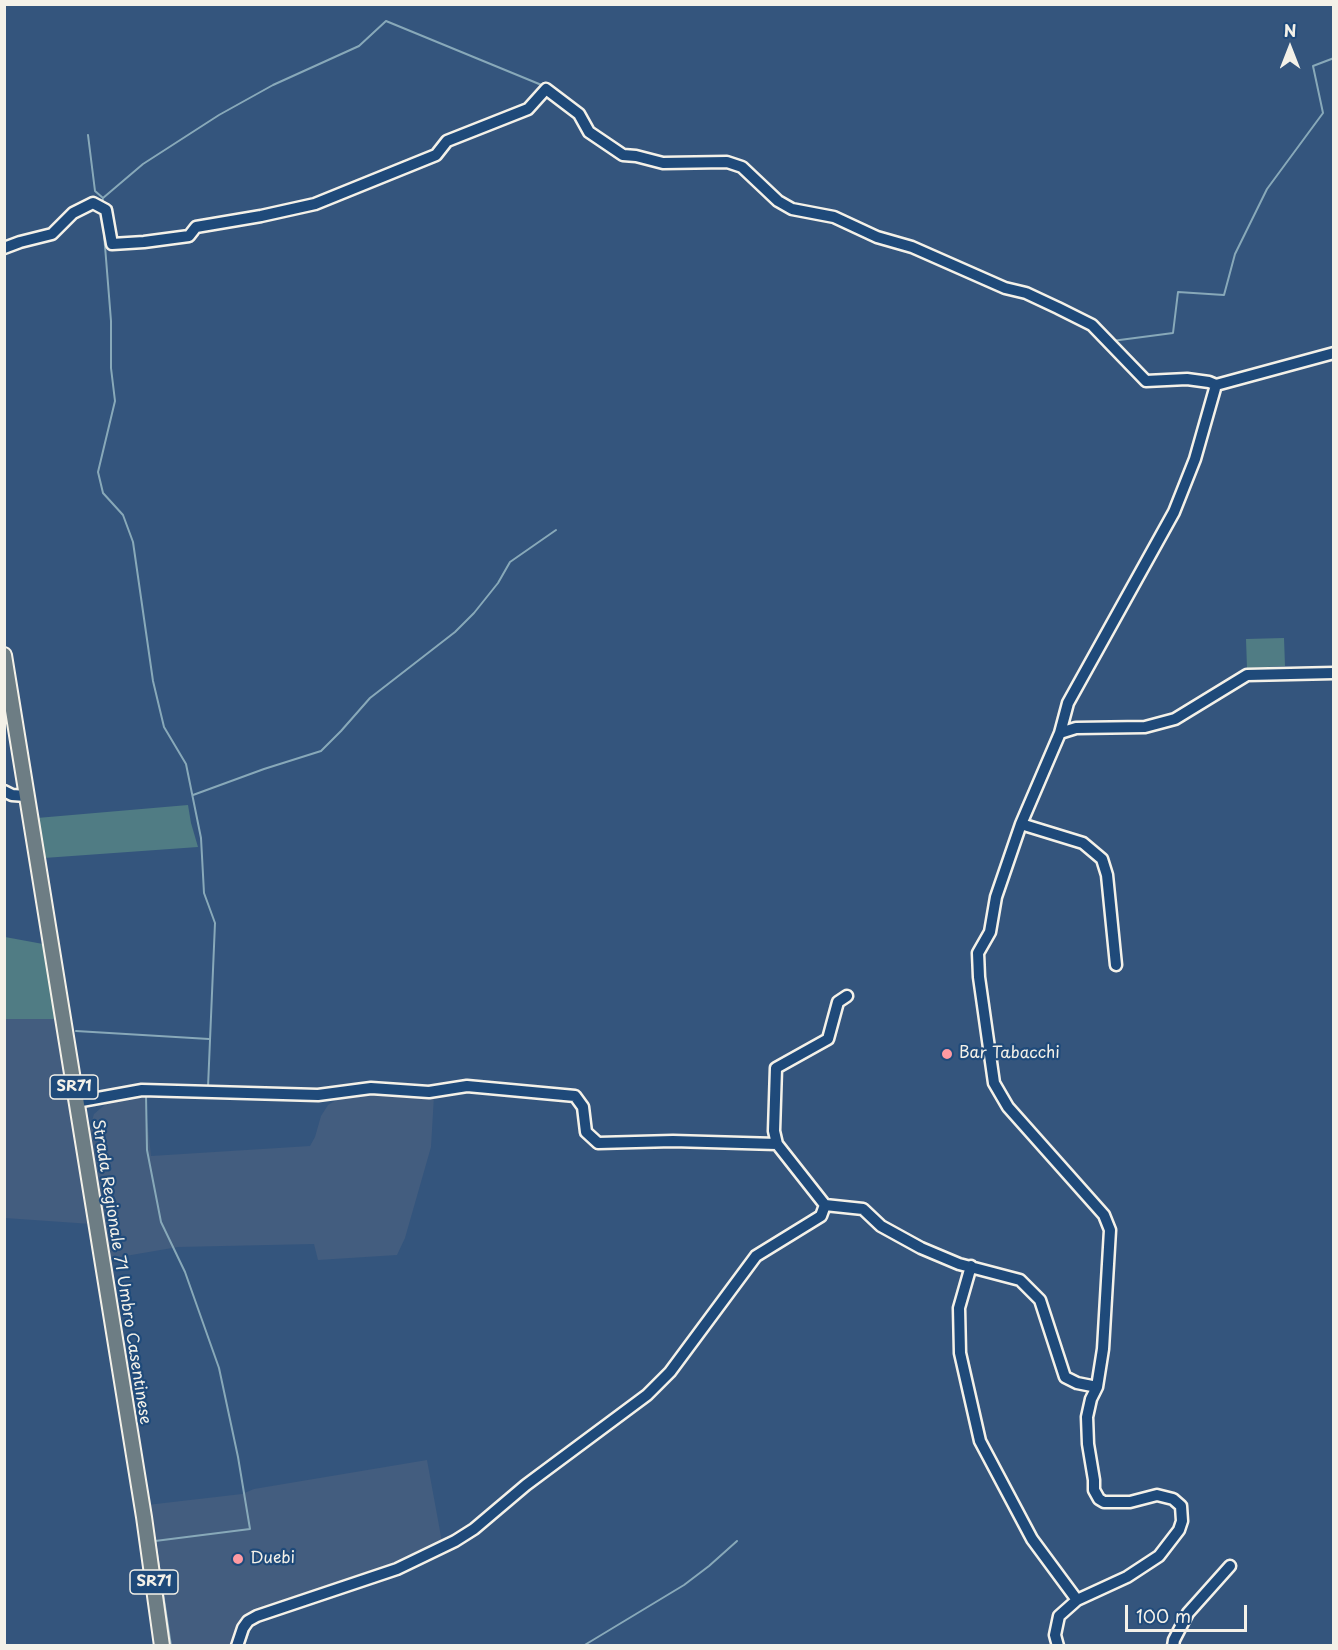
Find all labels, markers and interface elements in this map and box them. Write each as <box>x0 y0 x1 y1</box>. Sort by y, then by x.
north arrow <box>1260 18 1320 78</box>
text: N <box>1284 18 1296 42</box>
place label: Bar Tabacchi <box>959 1044 1060 1064</box>
marker: Bar Tabacchi <box>940 1047 954 1061</box>
road number: SR71 <box>50 1075 98 1099</box>
street label: Strada Regionale 71 Umbro Casentinese <box>87 1118 155 1426</box>
place label: Duebi <box>250 1549 295 1569</box>
marker: Duebi <box>231 1552 245 1566</box>
road number: SR71 <box>130 1570 178 1594</box>
scale bar <box>1128 1593 1250 1631</box>
text: 100 m <box>1136 1602 1191 1629</box>

